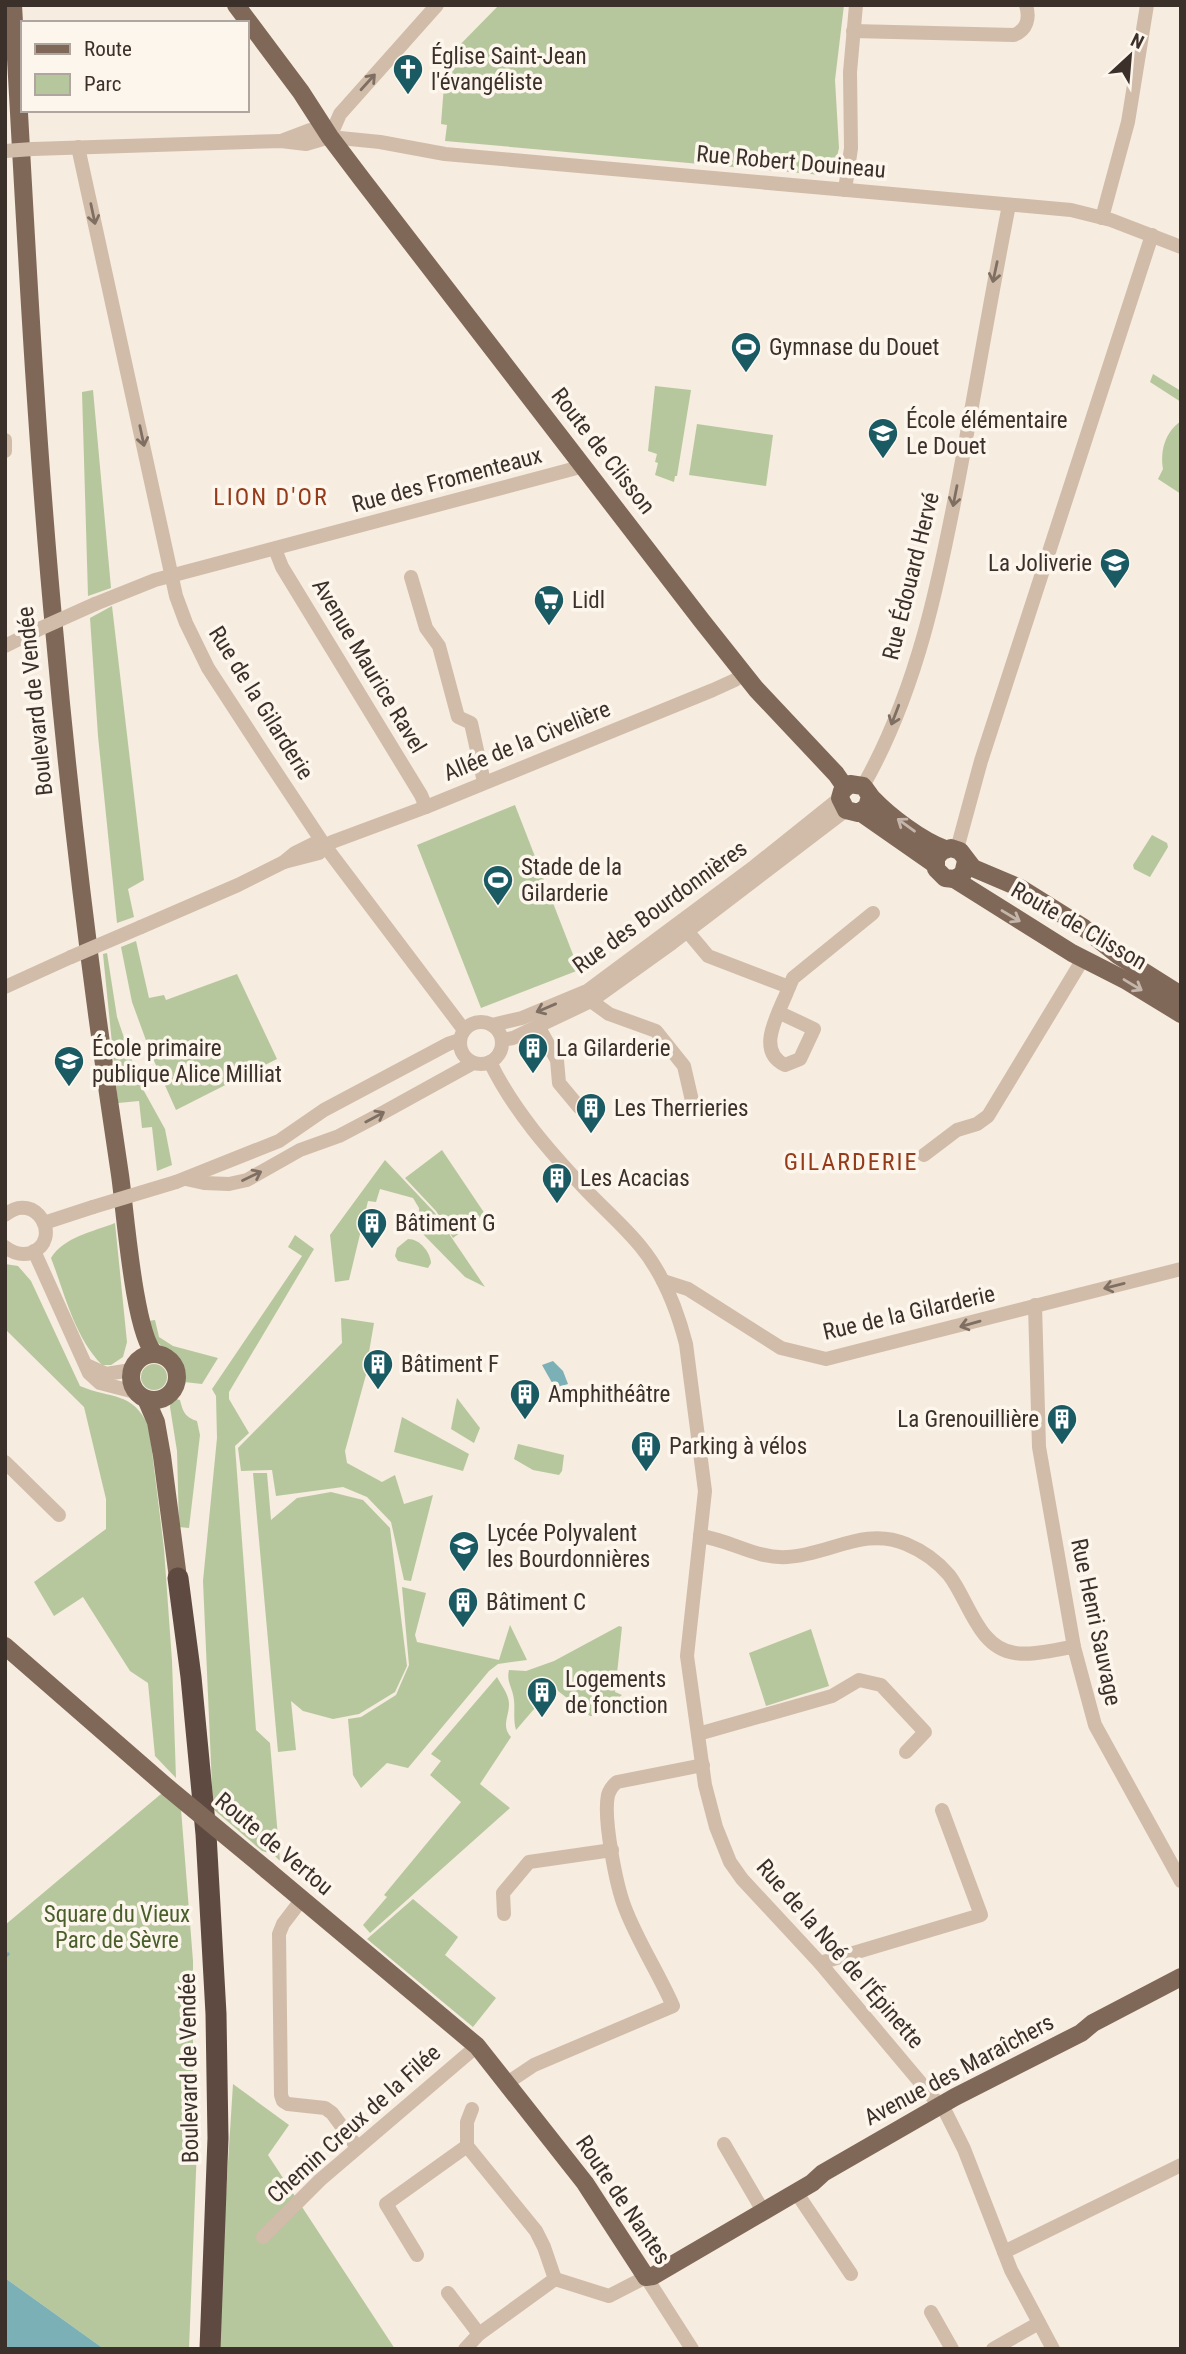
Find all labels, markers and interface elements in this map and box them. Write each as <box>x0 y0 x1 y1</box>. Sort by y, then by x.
legend <box>21 21 248 112</box>
north arrow <box>1095 21 1165 91</box>
text: N <box>1127 28 1148 54</box>
text: Route <box>84 37 132 61</box>
place label: Église Saint-Jean l'évangéliste <box>431 42 587 96</box>
church icon: Église Saint-Jean l'évangéliste <box>391 52 425 96</box>
text: Parc <box>84 72 122 96</box>
one-way arrow <box>360 74 377 91</box>
street label: Rue Robert Douineau <box>695 140 887 184</box>
one-way arrow <box>87 202 100 225</box>
one-way arrow <box>988 260 1002 283</box>
sports icon: Gymnase du Douet <box>729 330 763 374</box>
place label: Gymnase du Douet <box>769 334 939 361</box>
street label: Route de Clisson <box>545 383 661 519</box>
place label: École élémentaire Le Douet <box>906 406 1067 460</box>
school or university icon: École élémentaire Le Douet <box>866 416 900 460</box>
one-way arrow <box>136 424 150 447</box>
street label: Rue des Fromenteaux <box>349 442 545 518</box>
district label: LION D'OR <box>213 483 329 511</box>
one-way arrow <box>948 484 961 507</box>
street label: Rue Édouard Hervé <box>876 489 945 663</box>
school or university icon: La Joliverie <box>1098 546 1132 590</box>
place label: La Joliverie <box>988 550 1092 577</box>
street label: Avenue Maurice Ravel <box>306 574 432 758</box>
supermarket icon: Lidl <box>532 583 566 627</box>
place label: Lidl <box>572 587 605 614</box>
street label: Boulevard de Vendée <box>12 605 58 797</box>
street label: Rue de la Gilarderie <box>203 621 319 785</box>
street label: Allée de la Civelière <box>440 695 614 787</box>
one-way arrow <box>888 704 901 725</box>
one-way arrow <box>897 818 916 832</box>
street label: Rue des Bourdonnières <box>568 835 752 979</box>
place label: Stade de la Gilarderie <box>521 854 622 907</box>
sports icon: Stade de la Gilarderie <box>481 863 515 907</box>
street label: Route de Clisson <box>1006 876 1152 976</box>
one-way arrow <box>1001 910 1021 924</box>
one-way arrow <box>1122 978 1142 992</box>
one-way arrow <box>536 1002 558 1015</box>
building icon: La Gilarderie <box>516 1031 550 1075</box>
place label: École primaire publique Alice Milliat <box>92 1034 282 1088</box>
place label: La Gilarderie <box>556 1035 670 1062</box>
school or university icon: École primaire publique Alice Milliat <box>52 1044 86 1088</box>
building icon: Les Therrieries <box>574 1091 608 1135</box>
place label: Les Therrieries <box>614 1095 749 1122</box>
one-way arrow <box>364 1110 385 1123</box>
district label: GILARDERIE <box>784 1148 918 1176</box>
building icon: Les Acacias <box>540 1161 574 1205</box>
place label: Les Acacias <box>580 1165 690 1192</box>
one-way arrow <box>241 1169 262 1182</box>
building icon: Bâtiment G <box>355 1206 389 1250</box>
place label: Bâtiment G <box>395 1210 496 1237</box>
street label: Rue de la Gilarderie <box>820 1280 998 1346</box>
one-way arrow <box>1104 1280 1126 1293</box>
one-way arrow <box>959 1318 981 1331</box>
building icon: Bâtiment F <box>361 1347 395 1391</box>
place label: Bâtiment F <box>401 1351 499 1378</box>
building icon: Amphithéâtre <box>508 1377 542 1421</box>
place label: Amphithéâtre <box>548 1381 670 1408</box>
building icon: La Grenouillière <box>1045 1402 1079 1446</box>
place label: La Grenouillière <box>897 1406 1039 1433</box>
building icon: Parking à vélos <box>629 1429 663 1473</box>
place label: Parking à vélos <box>669 1433 807 1460</box>
place label: Lycée Polyvalent les Bourdonnières <box>487 1520 650 1573</box>
school or university icon: Lycée Polyvalent les Bourdonnières <box>447 1529 481 1573</box>
street label: Rue Henri Sauvage <box>1065 1536 1127 1708</box>
building icon: Bâtiment C <box>446 1585 480 1629</box>
place label: Bâtiment C <box>486 1589 586 1616</box>
place label: Logements de fonction <box>565 1666 668 1719</box>
building icon: Logements de fonction <box>525 1675 559 1719</box>
street label: Route de Vertou <box>210 1787 338 1901</box>
street label: Rue de la Noé de l'Épinette <box>751 1853 930 2054</box>
park label: Square du Vieux Parc de Sèvre <box>44 1901 190 1954</box>
street label: Boulevard de Vendée <box>174 1973 204 2163</box>
street label: Avenue des Maraîchers <box>860 2009 1058 2131</box>
street label: Chemin Creux de la Filée <box>262 2039 446 2209</box>
street label: Route de Nantes <box>570 2130 676 2270</box>

